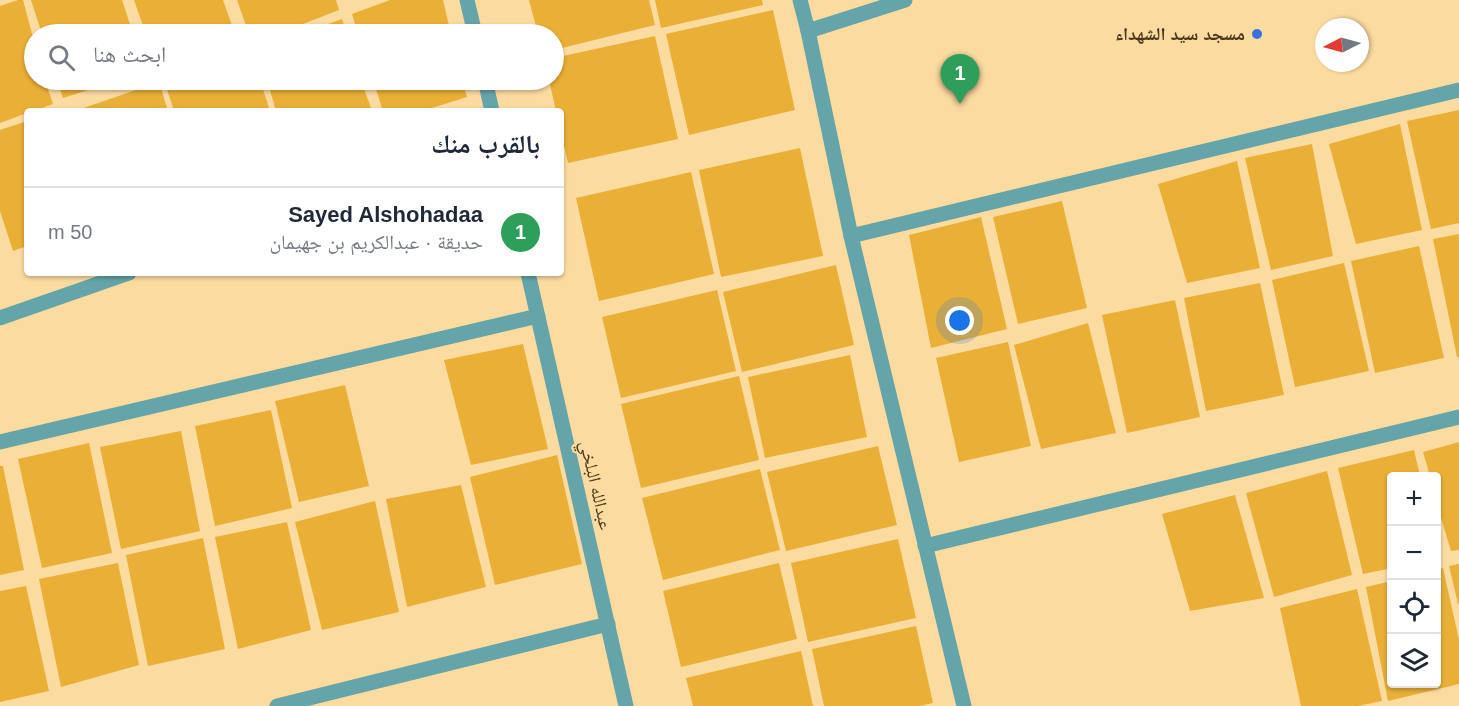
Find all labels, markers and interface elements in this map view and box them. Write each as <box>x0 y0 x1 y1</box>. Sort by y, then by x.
north arrow <box>1315 18 1369 72</box>
search box <box>24 24 564 90</box>
place label: مسجد سيد الشهداء <box>1115 24 1245 44</box>
marker: مسجد سيد الشهداء <box>1250 27 1264 41</box>
icon: search <box>45 41 78 74</box>
text: ابحث هنا <box>93 42 166 67</box>
pin: 1 <box>940 54 980 104</box>
text: بالقرب منك <box>431 129 540 159</box>
text: Sayed Alshohadaa <box>288 202 483 227</box>
text: 50 m <box>48 221 92 243</box>
text: 1 <box>515 221 526 243</box>
text: حديقة · عبدالكريم بن جهيمان <box>269 231 483 253</box>
your location <box>945 306 974 335</box>
street label: عبدالله البلخي <box>572 439 616 532</box>
map controls <box>1387 472 1441 688</box>
button: + <box>1387 472 1441 526</box>
button: − <box>1387 526 1441 580</box>
button: locate <box>1387 580 1441 634</box>
button: layers <box>1387 634 1441 688</box>

